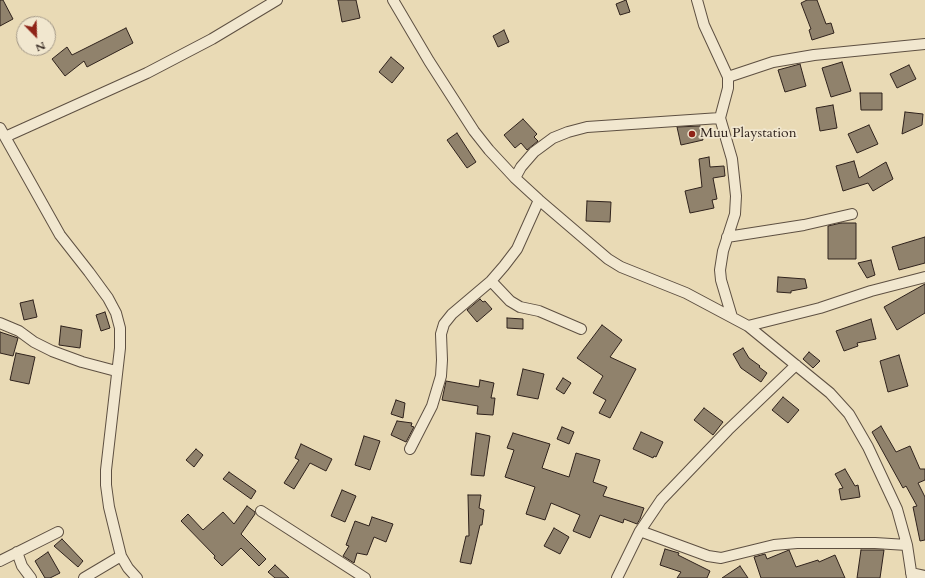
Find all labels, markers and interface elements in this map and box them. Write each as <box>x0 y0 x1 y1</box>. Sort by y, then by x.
north arrow <box>16 16 56 56</box>
text: N <box>33 38 48 55</box>
place label: Muu Playstation <box>700 126 797 142</box>
marker: Muu Playstation <box>687 129 697 139</box>

